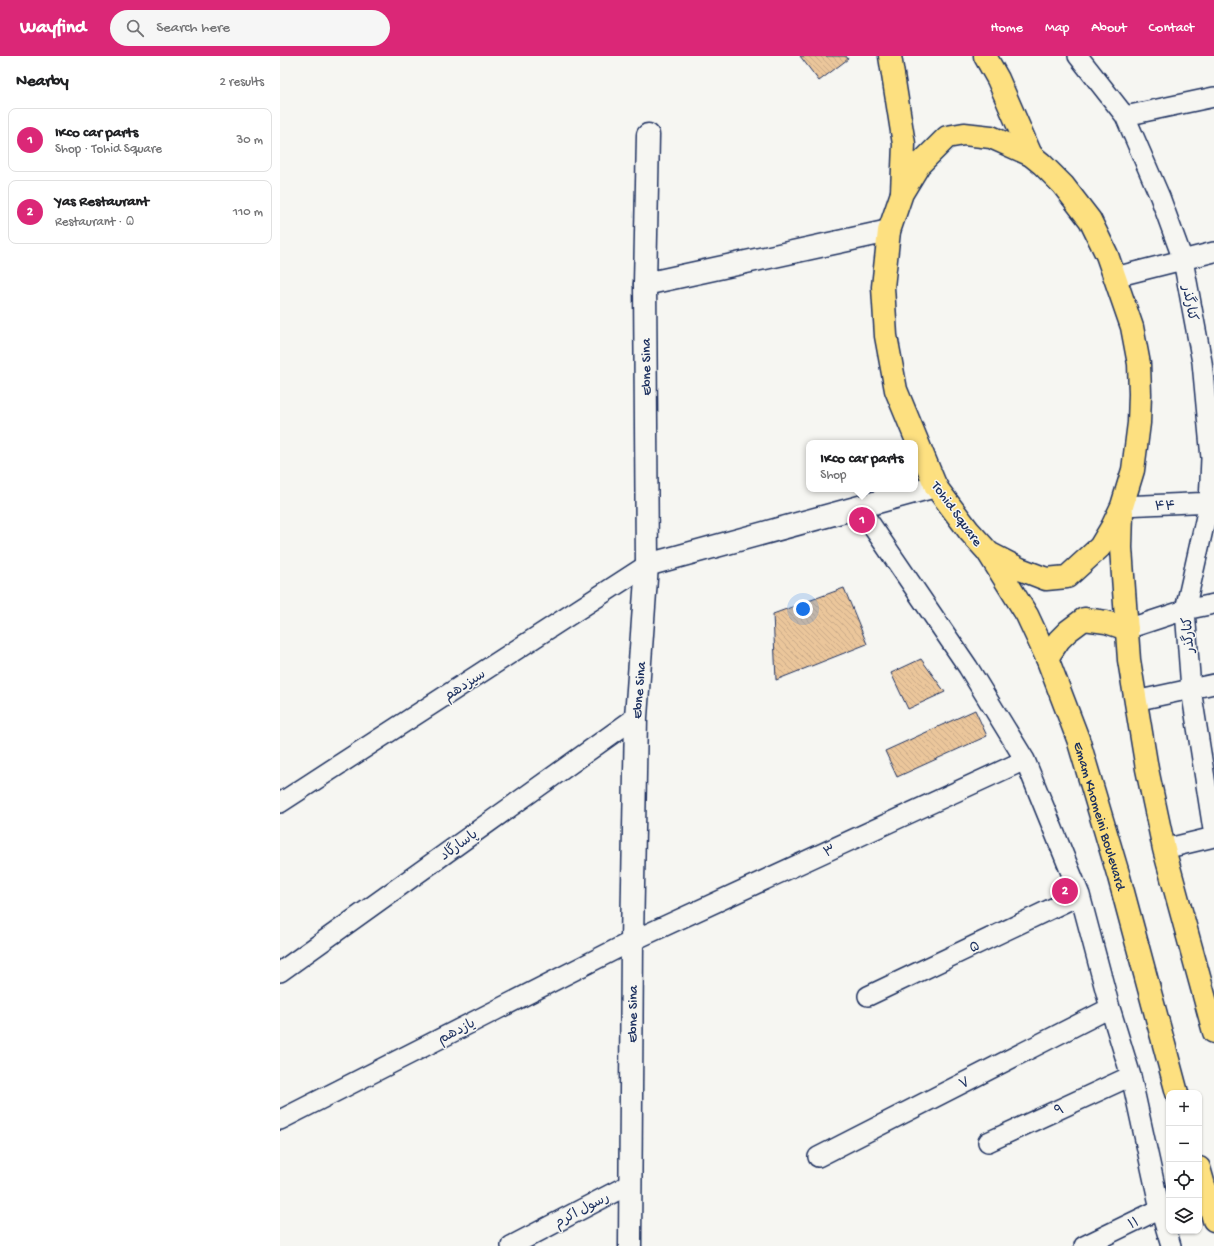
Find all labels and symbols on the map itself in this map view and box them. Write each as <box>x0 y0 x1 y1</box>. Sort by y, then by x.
street label: کنارگذر <box>1177 283 1202 322</box>
street label: Ebne Sina <box>638 337 656 396</box>
street label: Tohid Square <box>926 478 986 551</box>
street label: ۴۴ <box>1154 499 1176 516</box>
pin: 1 <box>849 505 875 535</box>
your location <box>793 599 813 619</box>
street label: کنارگذر <box>1178 616 1199 654</box>
street label: Ebne Sina <box>630 660 651 719</box>
street label: سیزدهم <box>441 666 489 706</box>
street label: Emam Khomeini Boulevard <box>1068 740 1129 894</box>
street label: پاسارگاد <box>436 825 482 865</box>
street label: ۳ <box>821 842 839 862</box>
pin: 2 <box>1052 876 1078 906</box>
street label: ۵ <box>967 939 983 958</box>
street label: Ebne Sina <box>625 984 643 1043</box>
street label: یازدهم <box>436 1016 479 1049</box>
street label: ۷ <box>957 1074 973 1094</box>
street label: ۹ <box>1052 1102 1068 1121</box>
street label: رسول اکرم <box>552 1190 613 1234</box>
street label: ۱۱ <box>1126 1214 1142 1234</box>

